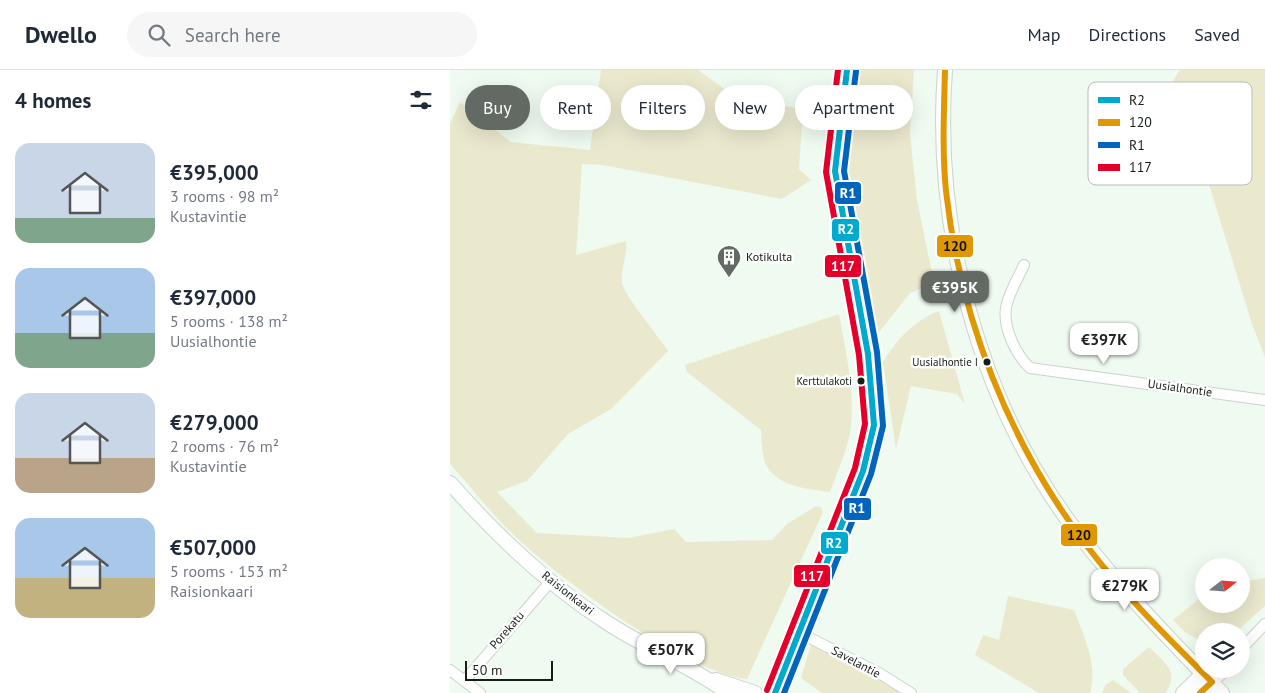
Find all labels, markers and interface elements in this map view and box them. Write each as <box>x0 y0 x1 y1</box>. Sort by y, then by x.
search box <box>127 12 477 57</box>
text: Dwello <box>25 19 97 50</box>
icon: search <box>145 21 173 49</box>
text: Search here <box>185 23 281 47</box>
text: Map <box>1028 23 1060 46</box>
text: Directions <box>1088 23 1166 46</box>
text: Saved <box>1194 23 1240 46</box>
legend <box>1088 82 1252 185</box>
chip: Buy <box>465 85 530 130</box>
chip: Rent <box>540 85 611 130</box>
chip: Filters <box>621 85 705 130</box>
chip: New <box>715 85 785 130</box>
chip: Apartment <box>795 85 913 130</box>
icon: filters <box>407 86 435 114</box>
text: 4 homes <box>15 87 91 114</box>
text: R2 <box>1129 91 1145 109</box>
text: 120 <box>1129 113 1152 131</box>
text: R1 <box>1129 136 1145 154</box>
text: 117 <box>1129 158 1152 176</box>
text: €395,000 <box>170 159 259 186</box>
icon: home <box>55 163 115 223</box>
line badge: R1 <box>834 181 862 205</box>
text: R1 <box>840 184 856 202</box>
text: 3 rooms · 98 m² <box>170 186 279 206</box>
text: Kustavintie <box>170 206 247 226</box>
line badge: R2 <box>831 218 860 242</box>
text: R2 <box>838 220 854 238</box>
line badge: 120 <box>936 234 974 258</box>
text: 120 <box>943 237 967 255</box>
building icon: Kotikulta <box>716 244 742 278</box>
place label: Kotikulta <box>746 249 792 264</box>
line badge: 117 <box>824 254 862 278</box>
text: 117 <box>831 257 855 275</box>
pin: €395K <box>920 270 990 313</box>
text: €395K <box>932 277 978 297</box>
text: €397,000 <box>170 284 256 311</box>
icon: home <box>55 288 115 348</box>
text: 5 rooms · 138 m² <box>170 311 288 331</box>
pin: €397K <box>1069 322 1139 365</box>
text: €397K <box>1081 329 1127 349</box>
text: Uusialhontie <box>170 331 257 351</box>
place label: Uusialhontie I <box>912 355 978 369</box>
marker: Uusialhontie I <box>982 357 992 367</box>
place label: Kerttulakoti <box>796 374 852 388</box>
marker: Kerttulakoti <box>856 376 866 386</box>
street label: Uusialhontie <box>1147 376 1213 399</box>
text: €279,000 <box>170 409 259 436</box>
icon: home <box>55 413 115 473</box>
text: 2 rooms · 76 m² <box>170 436 279 456</box>
text: Kustavintie <box>170 456 247 476</box>
line badge: R1 <box>843 497 872 521</box>
text: R1 <box>849 499 865 517</box>
line badge: 120 <box>1060 523 1098 547</box>
text: 120 <box>1067 526 1091 544</box>
line badge: R2 <box>820 531 849 555</box>
text: €507,000 <box>170 534 256 561</box>
text: R2 <box>826 534 842 552</box>
icon: home <box>55 538 115 598</box>
north arrow <box>1195 558 1250 612</box>
map controls <box>1195 558 1250 678</box>
text: 5 rooms · 153 m² <box>170 561 288 581</box>
line badge: 117 <box>793 564 831 588</box>
street label: Raisionkaari <box>539 567 598 618</box>
text: 117 <box>800 567 824 585</box>
pin: €279K <box>1090 568 1160 611</box>
text: €279K <box>1102 575 1148 595</box>
text: Raisionkaari <box>170 581 253 601</box>
street label: Porekatu <box>486 608 527 652</box>
button: layers <box>1195 623 1250 678</box>
pin: €507K <box>636 632 706 675</box>
text: €507K <box>648 639 694 659</box>
street label: Savelantie <box>829 642 883 681</box>
scale bar <box>465 658 552 681</box>
text: 50 m <box>472 661 502 679</box>

